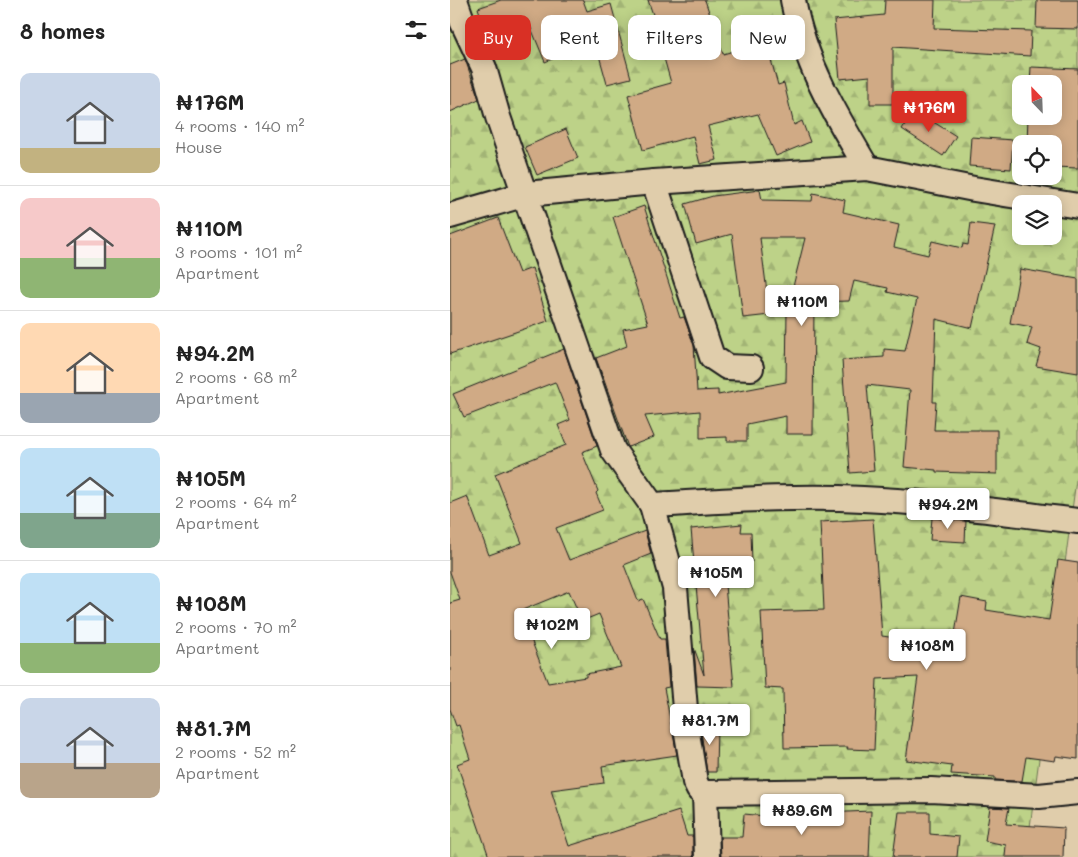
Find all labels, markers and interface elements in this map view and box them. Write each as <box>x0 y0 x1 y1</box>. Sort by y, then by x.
chip: Buy <box>465 15 531 60</box>
chip: Rent <box>541 15 618 60</box>
chip: Filters <box>628 15 721 60</box>
chip: New <box>731 15 805 60</box>
icon: filters <box>402 16 430 44</box>
text: 8 homes <box>20 17 105 44</box>
north arrow <box>1012 75 1062 125</box>
map controls <box>1012 75 1062 245</box>
text: ₦176M <box>175 88 245 115</box>
pin: ₦176M <box>894 90 964 133</box>
icon: home <box>60 93 120 153</box>
text: ₦176M <box>902 96 956 117</box>
text: 4 rooms · 140 m² <box>175 115 305 136</box>
button: locate <box>1012 135 1062 185</box>
text: House <box>175 136 222 157</box>
button: layers <box>1012 195 1062 245</box>
text: ₦110M <box>175 214 243 241</box>
icon: home <box>60 218 120 278</box>
text: 3 rooms · 101 m² <box>175 241 302 262</box>
text: Apartment <box>175 262 260 283</box>
pin: ₦110M <box>767 284 837 327</box>
text: ₦110M <box>776 290 828 311</box>
text: ₦94.2M <box>175 339 255 366</box>
icon: home <box>60 343 120 403</box>
text: 2 rooms · 68 m² <box>175 366 297 387</box>
text: Apartment <box>175 387 260 408</box>
text: ₦105M <box>175 464 246 491</box>
icon: home <box>60 468 120 528</box>
pin: ₦94.2M <box>907 488 989 530</box>
text: 2 rooms · 64 m² <box>175 491 297 512</box>
text: ₦94.2M <box>918 493 978 514</box>
text: Apartment <box>175 512 260 533</box>
pin: ₦105M <box>681 556 751 598</box>
text: ₦105M <box>689 561 743 582</box>
text: ₦108M <box>175 589 247 616</box>
icon: home <box>60 593 120 653</box>
pin: ₦102M <box>517 608 587 650</box>
text: ₦102M <box>525 613 579 634</box>
text: 2 rooms · 70 m² <box>175 616 296 637</box>
pin: ₦108M <box>892 628 962 671</box>
text: ₦108M <box>900 634 954 655</box>
text: Apartment <box>175 637 260 658</box>
pin: ₦81.7M <box>669 704 751 746</box>
text: ₦81.7M <box>681 709 739 730</box>
text: ₦81.7M <box>175 714 251 741</box>
icon: home <box>60 718 120 778</box>
text: 2 rooms · 52 m² <box>175 741 296 762</box>
text: Apartment <box>175 762 260 783</box>
pin: ₦89.6M <box>761 794 843 836</box>
text: ₦89.6M <box>771 799 833 820</box>

